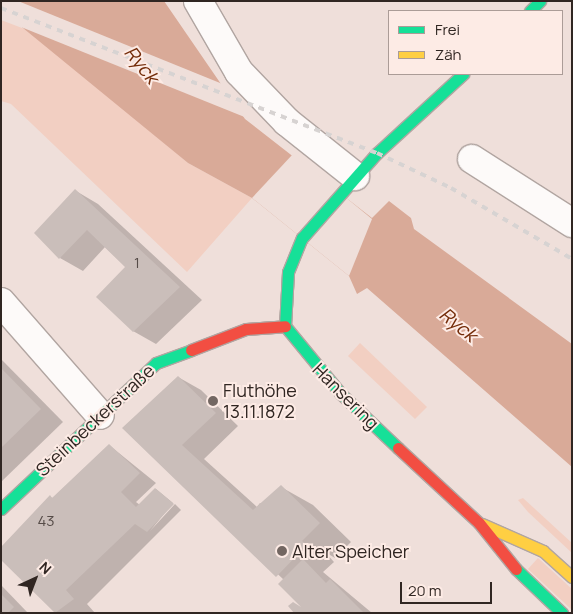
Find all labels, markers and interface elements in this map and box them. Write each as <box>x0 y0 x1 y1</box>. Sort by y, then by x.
legend <box>388 10 563 75</box>
text: Frei <box>435 19 460 40</box>
water label: Ryck <box>119 42 163 88</box>
text: Zäh <box>435 44 461 65</box>
house number: 1 <box>134 254 140 272</box>
water label: Ryck <box>435 303 481 347</box>
street label: Hansering <box>308 358 384 434</box>
street label: Steinbeckerstraße <box>31 360 159 480</box>
place label: Fluthöhe 13.11.1872 <box>223 380 297 422</box>
marker: Fluthöhe 13.11.1872 <box>207 395 219 407</box>
house number: 43 <box>37 512 55 530</box>
place label: Alter Speicher <box>292 540 409 562</box>
marker: Alter Speicher <box>276 545 288 557</box>
north arrow <box>10 554 60 604</box>
text: N <box>35 557 56 578</box>
scale bar <box>403 572 496 604</box>
text: 20 m <box>408 580 441 601</box>

